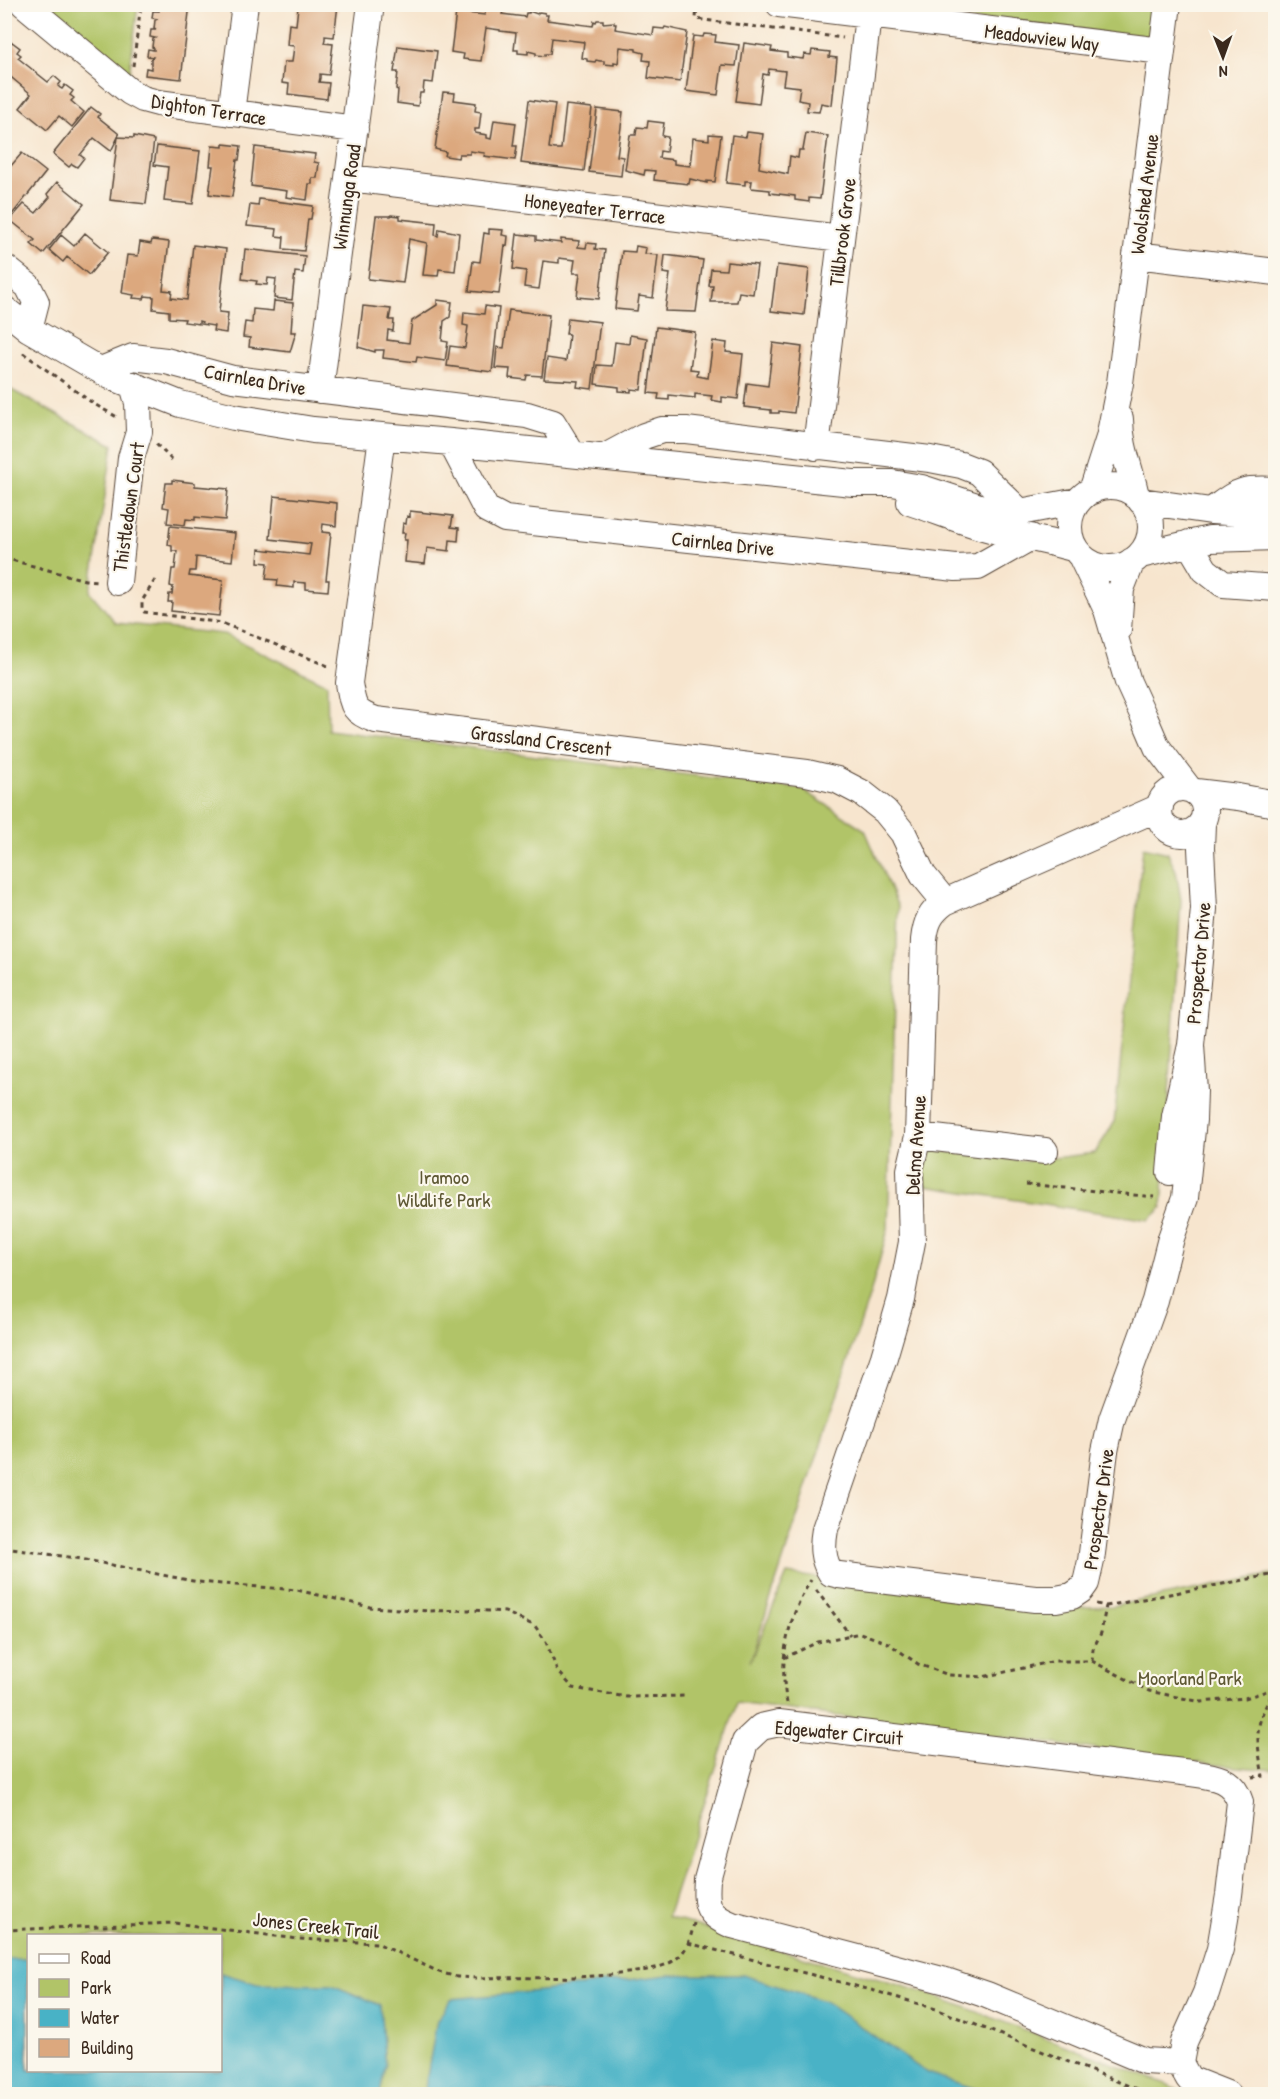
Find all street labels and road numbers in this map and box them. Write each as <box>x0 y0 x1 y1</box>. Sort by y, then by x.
street label: Meadowview Way <box>983 17 1101 57</box>
street label: Dighton Terrace <box>150 87 269 131</box>
street label: Woolshed Avenue <box>1123 132 1165 256</box>
street label: Winnunga Road <box>325 142 367 251</box>
street label: Tillbrook Grove <box>822 176 862 288</box>
street label: Honeyeater Terrace <box>523 186 667 230</box>
street label: Cairnlea Drive <box>202 357 308 401</box>
street label: Thistledown Court <box>106 439 151 573</box>
street label: Cairnlea Drive <box>670 524 776 562</box>
street label: Grassland Crescent <box>469 718 614 762</box>
street label: Prospector Drive <box>1179 901 1217 1025</box>
street label: Delma Avenue <box>898 1094 932 1196</box>
street label: Prospector Drive <box>1076 1447 1120 1571</box>
street label: Edgewater Circuit <box>774 1713 905 1751</box>
street label: Jones Creek Trail <box>251 1905 381 1945</box>

